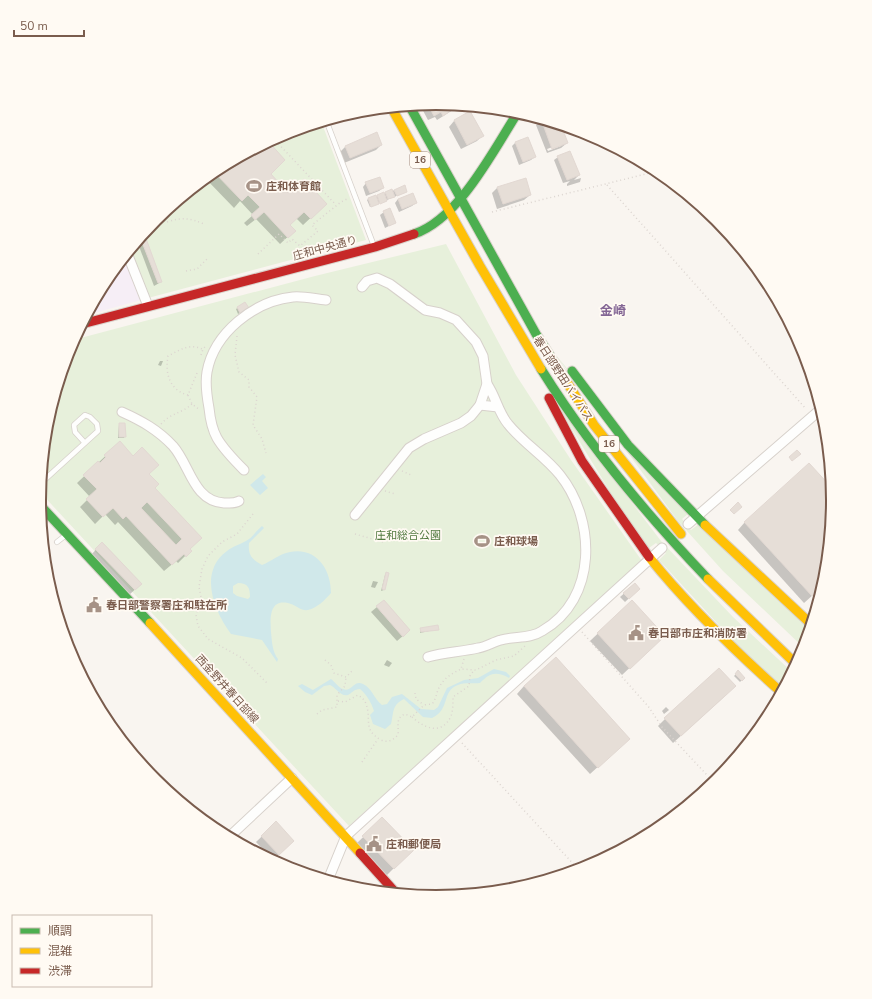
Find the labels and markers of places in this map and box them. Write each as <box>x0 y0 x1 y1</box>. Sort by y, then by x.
sports icon: 庄和体育館 <box>245 177 263 195</box>
place label: 庄和体育館 <box>266 179 321 194</box>
sports icon: 庄和球場 <box>473 532 491 550</box>
place label: 庄和球場 <box>494 534 538 549</box>
public building icon: 春日部警察署庄和駐在所 <box>85 596 103 614</box>
place label: 春日部警察署庄和駐在所 <box>106 598 227 613</box>
public building icon: 春日部市庄和消防署 <box>627 624 645 642</box>
place label: 春日部市庄和消防署 <box>648 626 747 641</box>
public building icon: 庄和郵便局 <box>365 835 383 853</box>
place label: 庄和郵便局 <box>386 837 441 852</box>

